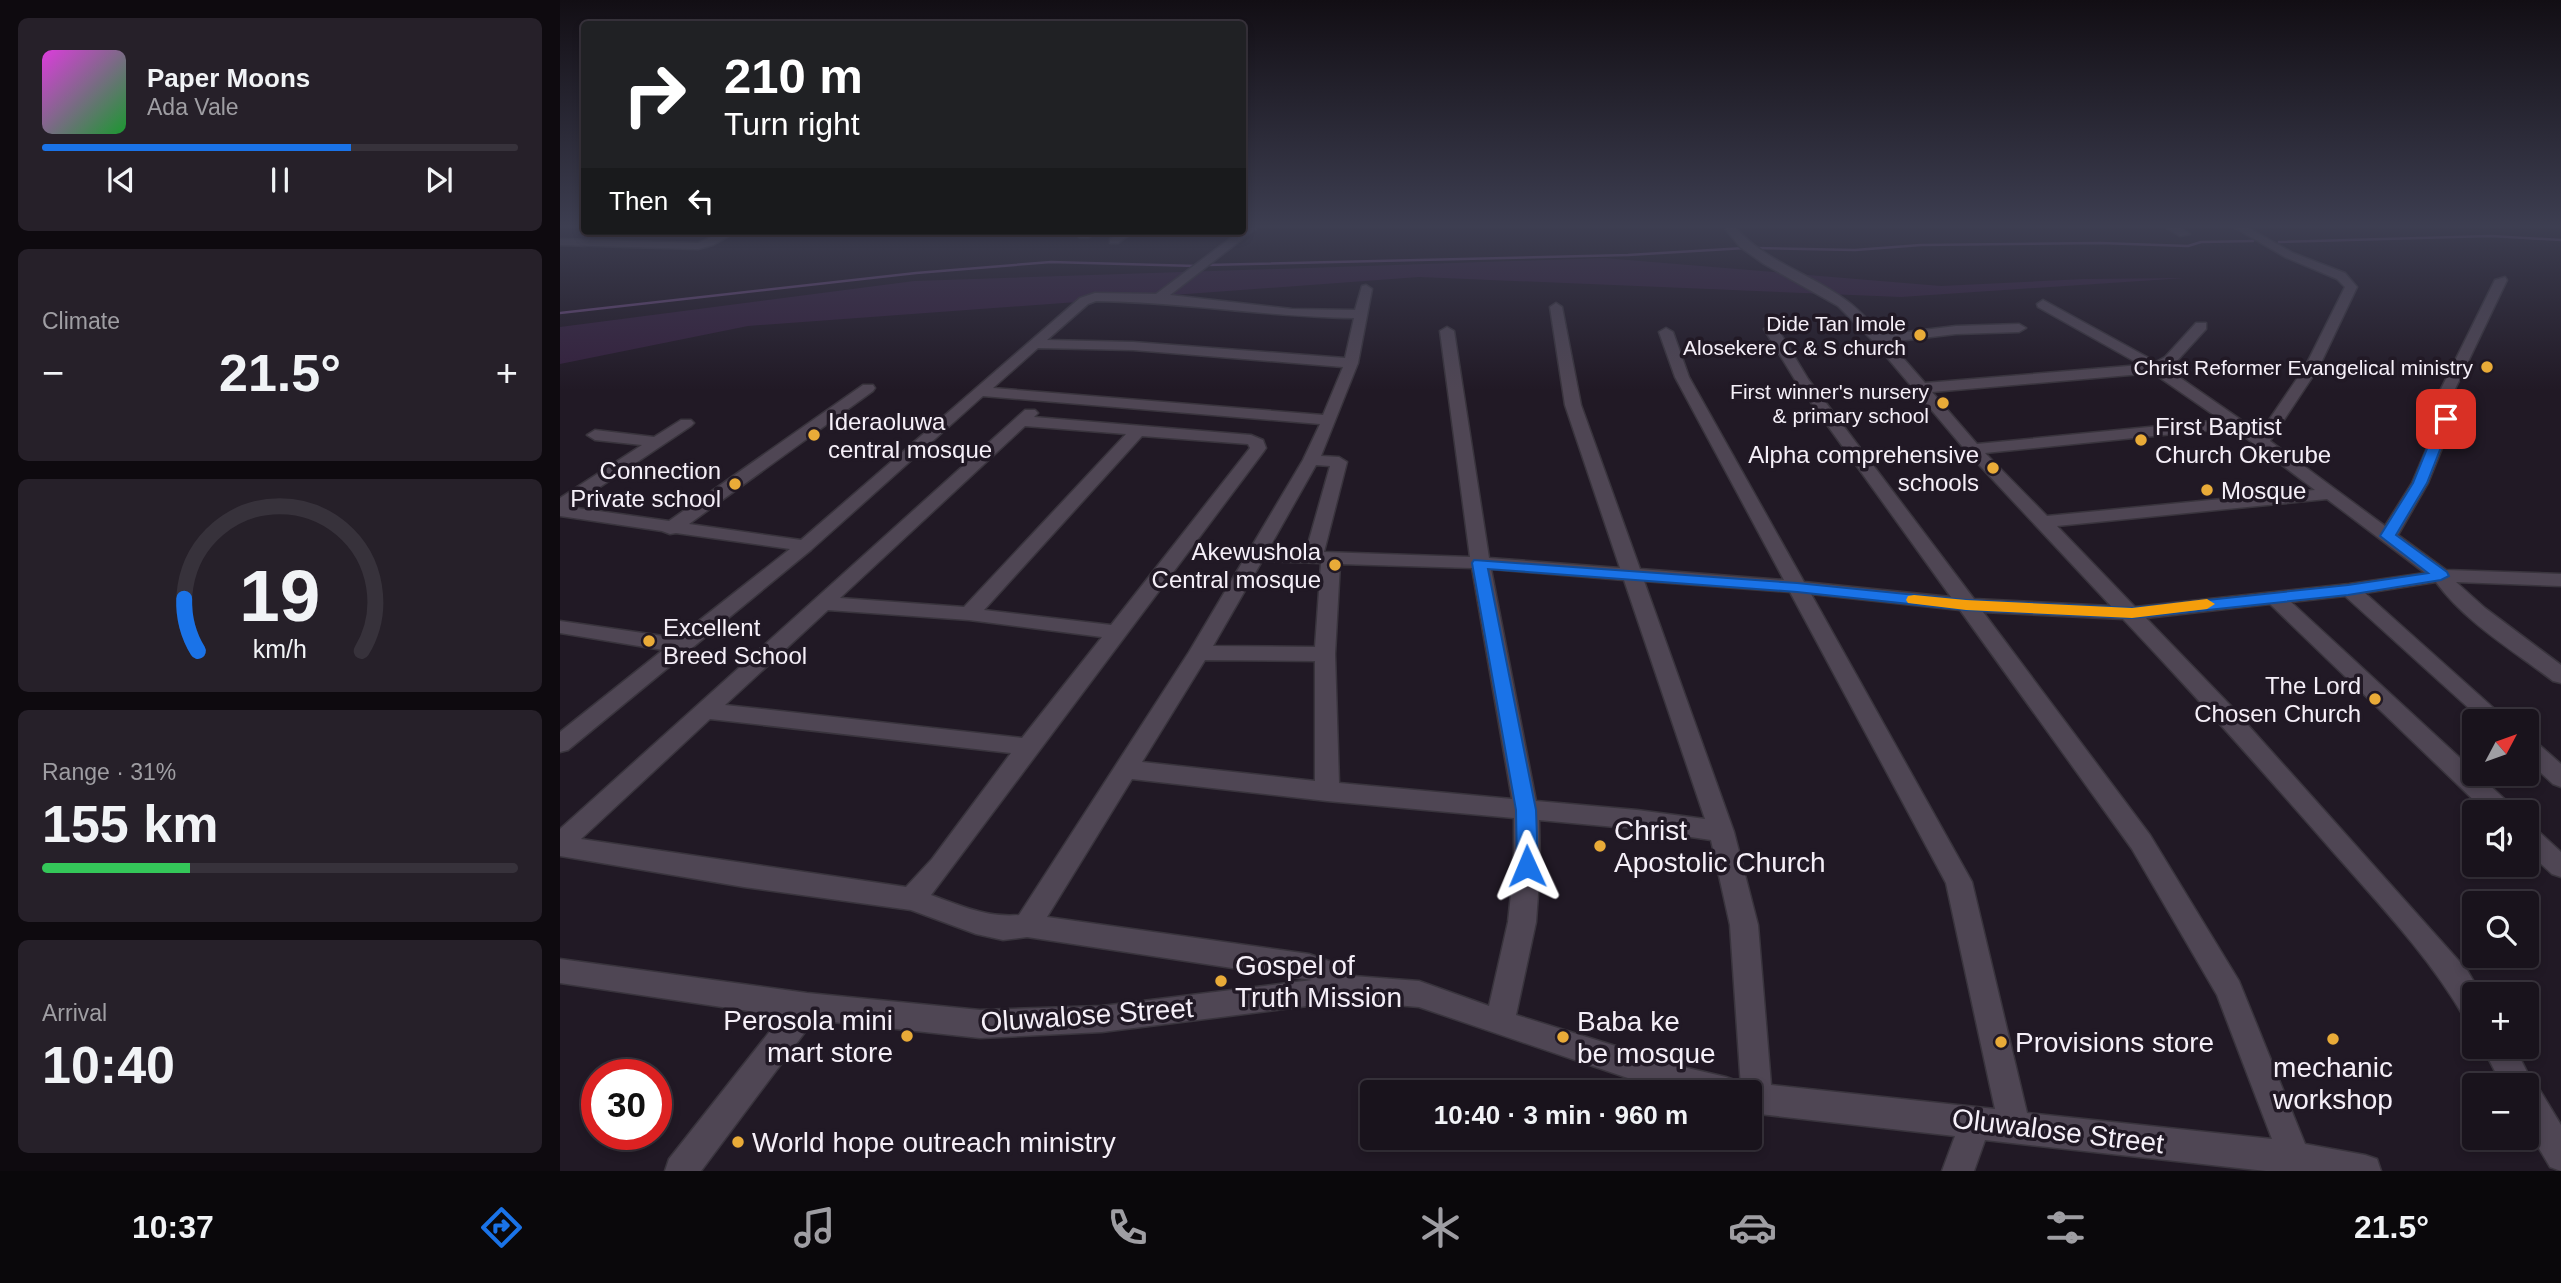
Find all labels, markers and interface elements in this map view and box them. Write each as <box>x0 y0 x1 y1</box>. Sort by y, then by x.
icon: right <box>609 49 700 140</box>
text: 210 m <box>724 49 863 103</box>
text: Paper Moons <box>147 63 310 93</box>
text: Ada Vale <box>147 94 239 120</box>
text: Turn right <box>724 106 860 142</box>
icon: previous <box>102 161 140 199</box>
icon: pause <box>261 161 299 199</box>
icon: next <box>420 161 458 199</box>
icon: left <box>682 182 720 220</box>
text: Then <box>609 186 668 216</box>
text: Climate <box>42 308 120 334</box>
place label: Dide Tan Imole Alosekere C & S church <box>1683 312 1906 359</box>
marker: Dide Tan Imole Alosekere C & S church <box>1912 327 1928 343</box>
text: 21.5° <box>219 344 341 402</box>
text: − <box>42 352 64 394</box>
text: + <box>496 352 518 394</box>
place label: Christ Reformer Evangelical ministry <box>2133 356 2473 379</box>
marker: Christ Reformer Evangelical ministry <box>2479 359 2495 375</box>
place label: First winner's nursery & primary school <box>1730 380 1929 427</box>
pin <box>2416 389 2476 449</box>
marker: First winner's nursery & primary school <box>1935 395 1951 411</box>
icon: arrive <box>2427 400 2465 438</box>
place label: Ideraoluwa central mosque <box>828 408 992 463</box>
place label: First Baptist Church Okerube <box>2155 413 2331 468</box>
marker: Ideraoluwa central mosque <box>806 427 822 443</box>
marker: First Baptist Church Okerube <box>2133 432 2149 448</box>
place label: Alpha comprehensive schools <box>1748 441 1979 496</box>
place label: Connection Private school <box>570 457 721 512</box>
marker: Alpha comprehensive schools <box>1985 460 2001 476</box>
marker: Connection Private school <box>727 476 743 492</box>
place label: Mosque <box>2221 477 2306 504</box>
marker: Mosque <box>2199 482 2215 498</box>
place label: Akewushola Central mosque <box>1152 538 1322 593</box>
text: 19 <box>240 556 320 637</box>
marker: Akewushola Central mosque <box>1327 557 1343 573</box>
place label: Excellent Breed School <box>663 614 807 669</box>
marker: Excellent Breed School <box>641 633 657 649</box>
text: km/h <box>253 635 307 663</box>
place label: The Lord Chosen Church <box>2194 672 2361 727</box>
marker: The Lord Chosen Church <box>2367 691 2383 707</box>
north arrow <box>2462 709 2539 786</box>
map controls <box>2462 709 2539 1150</box>
text: Range · 31% <box>42 759 176 785</box>
text: 155 km <box>42 795 218 853</box>
button: sound <box>2462 800 2539 877</box>
place label: Christ Apostolic Church <box>1614 815 1826 878</box>
position arrow <box>1490 829 1564 903</box>
marker: Christ Apostolic Church <box>1592 838 1608 854</box>
button: search <box>2462 891 2539 968</box>
place label: Gospel of Truth Mission <box>1235 950 1402 1013</box>
marker: Gospel of Truth Mission <box>1213 973 1229 989</box>
button: + <box>2462 982 2539 1059</box>
street label: Oluwalose Street <box>980 992 1195 1038</box>
text: Arrival <box>42 1000 107 1026</box>
place label: Perosola mini mart store <box>723 1005 893 1068</box>
place label: Baba ke be mosque <box>1577 1006 1716 1069</box>
place label: Provisions store <box>2015 1027 2214 1058</box>
marker: Perosola mini mart store <box>899 1028 915 1044</box>
marker: Baba ke be mosque <box>1555 1029 1571 1045</box>
marker: mechanic workshop <box>2325 1031 2341 1047</box>
marker: Provisions store <box>1993 1034 2009 1050</box>
text: 10:40 <box>42 1036 175 1094</box>
place label: mechanic workshop <box>2272 1052 2393 1115</box>
speed limit sign: 30 <box>581 1059 672 1150</box>
button: − <box>2462 1073 2539 1150</box>
text: 10:40 · 3 min · 960 m <box>1434 1100 1688 1130</box>
street label: Oluwalose Street <box>1950 1103 2166 1159</box>
place label: World hope outreach ministry <box>752 1127 1116 1158</box>
marker: World hope outreach ministry <box>730 1134 746 1150</box>
icon: directions <box>477 1203 526 1252</box>
icon: music <box>790 1203 839 1252</box>
icon: phone <box>1103 1203 1152 1252</box>
icon: climate <box>1416 1203 1465 1252</box>
icon: car <box>1728 1203 1777 1252</box>
icon: filters <box>2041 1203 2090 1252</box>
text: 10:37 <box>132 1209 214 1245</box>
text: 21.5° <box>2354 1209 2429 1245</box>

